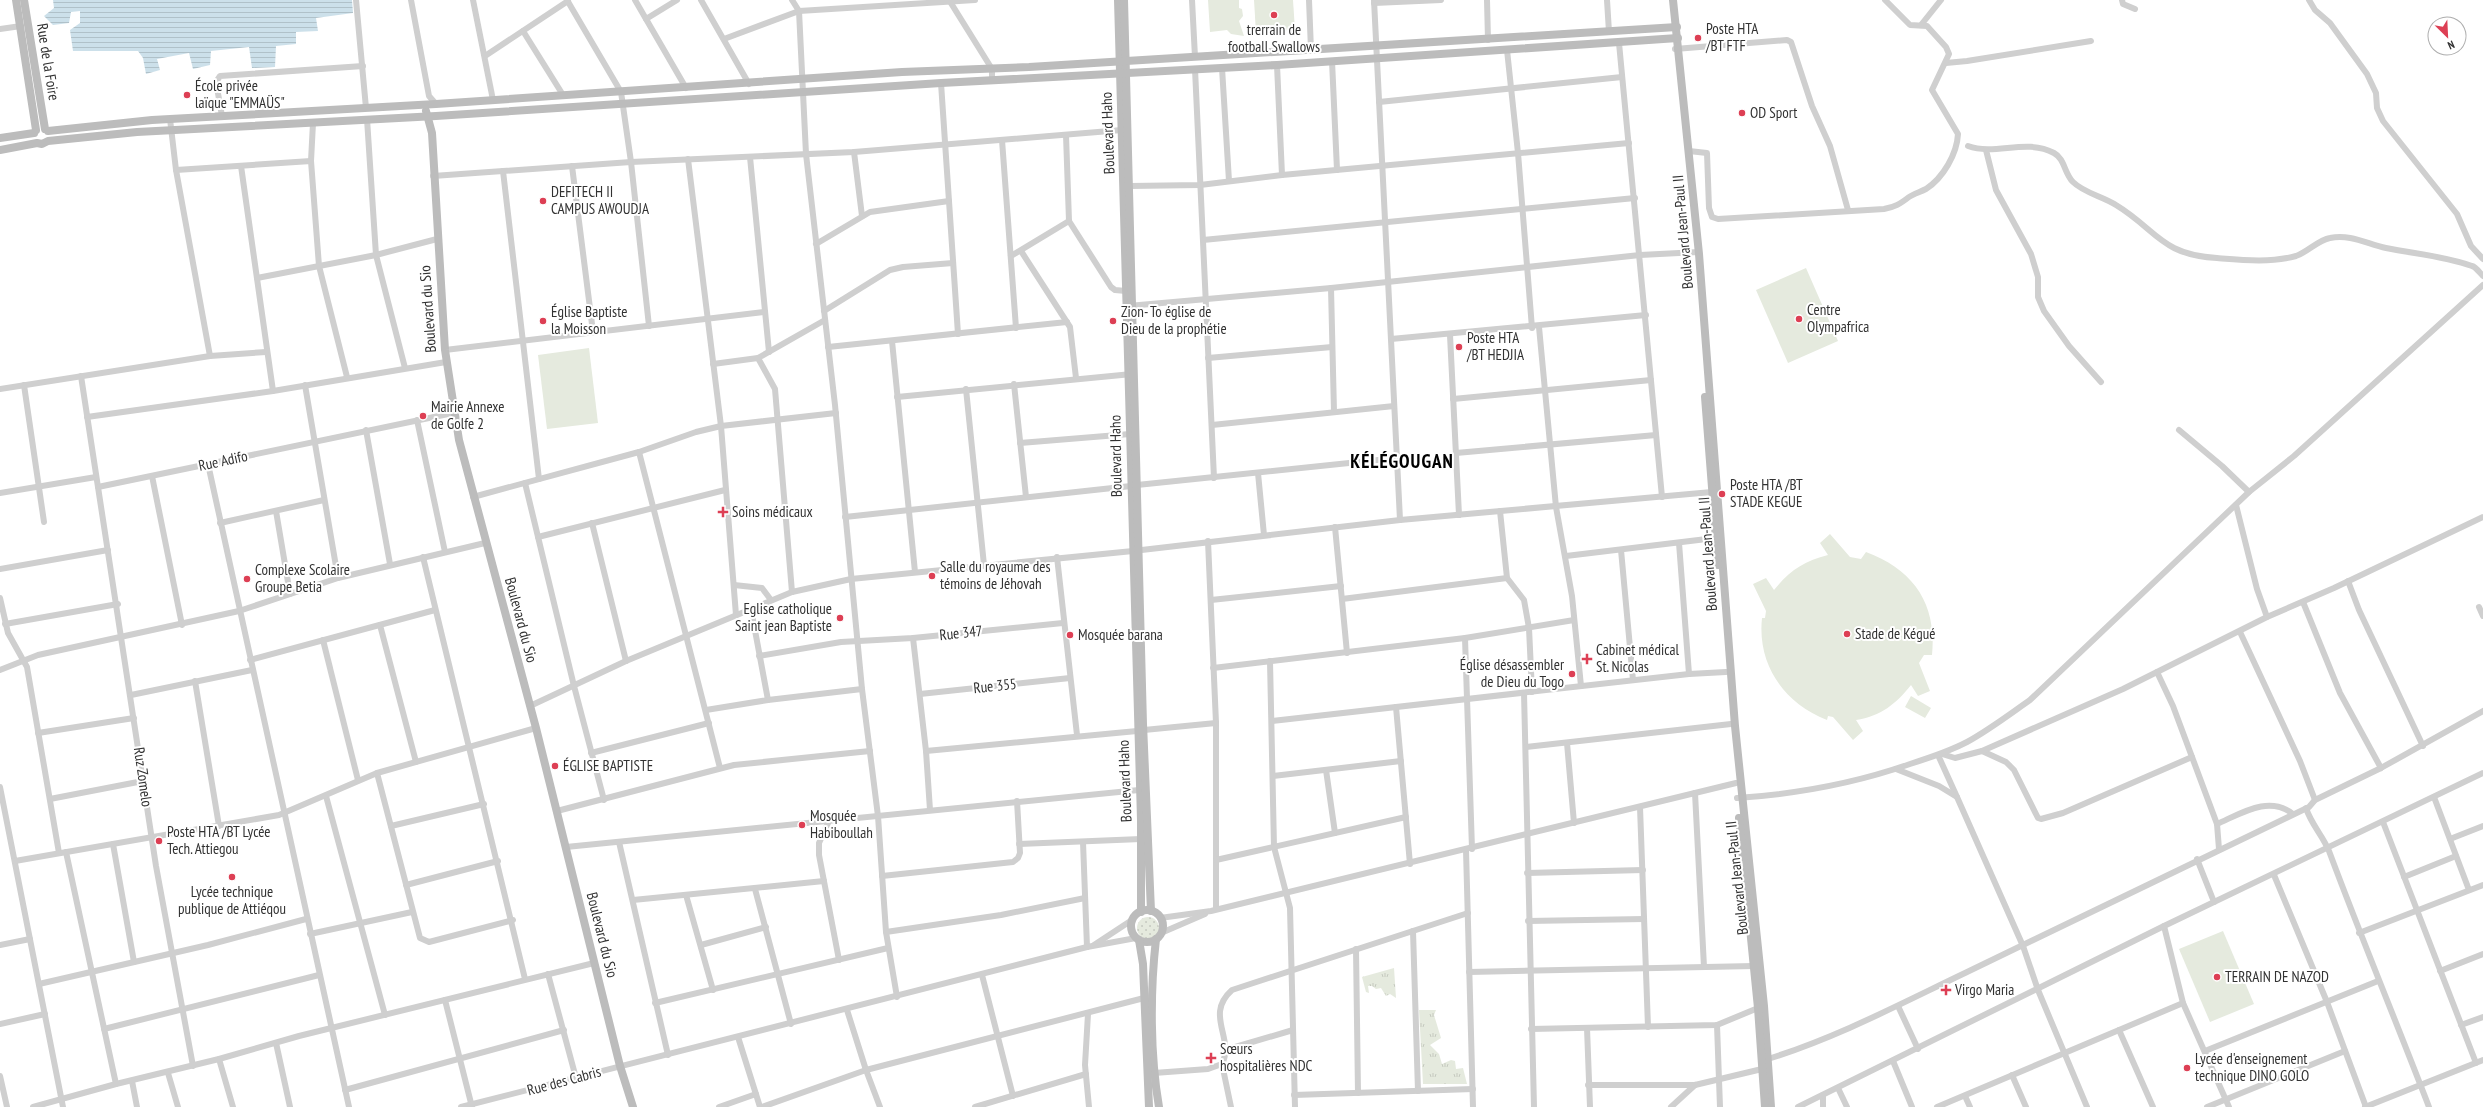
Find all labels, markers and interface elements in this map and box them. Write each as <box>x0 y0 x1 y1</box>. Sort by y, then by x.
marker: trerrain de football Swallows <box>1269 10 1279 20</box>
north arrow <box>2427 16 2467 56</box>
place label: Poste HTA /BT FTF <box>1705 19 1759 55</box>
place label: trerrain de football Swallows <box>1228 20 1320 56</box>
street label: Rue de la Foire <box>33 22 64 102</box>
marker: Poste HTA /BT FTF <box>1693 33 1703 43</box>
text: N <box>2445 38 2457 53</box>
place label: École privée laïque "EMMAÜS" <box>195 76 285 112</box>
marker: École privée laïque "EMMAÜS" <box>182 90 192 100</box>
street label: Boulevard Haho <box>1097 92 1118 174</box>
place label: OD Sport <box>1750 103 1797 122</box>
marker: OD Sport <box>1737 108 1747 118</box>
street label: Boulevard Jean-Paul II <box>1668 174 1697 290</box>
place label: DEFITECH II CAMPUS AWOUDJA <box>551 182 650 218</box>
marker: DEFITECH II CAMPUS AWOUDJA <box>538 196 548 206</box>
street label: Boulevard du Sio <box>415 265 440 353</box>
place label: Centre Olympafrica <box>1807 300 1869 336</box>
place label: Église Baptiste la Moisson <box>551 302 627 338</box>
place label: Zion- To église de Dieu de la prophétie <box>1121 302 1227 338</box>
marker: Centre Olympafrica <box>1794 314 1804 324</box>
marker: Église Baptiste la Moisson <box>538 316 548 326</box>
marker: Zion- To église de Dieu de la prophétie <box>1108 316 1118 326</box>
place label: Poste HTA /BT HEDJIA <box>1466 328 1525 364</box>
marker: Poste HTA /BT HEDJIA <box>1454 342 1464 352</box>
place label: Mairie Annexe de Golfe 2 <box>431 397 504 433</box>
marker: Mairie Annexe de Golfe 2 <box>418 411 428 421</box>
street label: Boulevard Haho <box>1105 415 1126 497</box>
street label: Rue Adifo <box>197 446 249 475</box>
district label: KÉLÉGOUGAN <box>1350 449 1454 473</box>
place label: Poste HTA /BT STADE KEGUE <box>1730 475 1803 511</box>
marker: Poste HTA /BT STADE KEGUE <box>1717 489 1727 499</box>
street label: Boulevard Jean-Paul II <box>1694 496 1721 612</box>
place label: Soins médicaux <box>732 502 813 521</box>
marker: Soins médicaux <box>717 506 729 518</box>
place label: Salle du royaume des témoins de Jéhovah <box>940 557 1050 593</box>
place label: Complexe Scolaire Groupe Betia <box>255 560 350 596</box>
marker: Salle du royaume des témoins de Jéhovah <box>927 571 937 581</box>
marker: Complexe Scolaire Groupe Betia <box>242 574 252 584</box>
street label: Boulevard du Sio <box>501 575 542 665</box>
place label: Eglise catholique Saint jean Baptiste <box>735 599 832 635</box>
marker: Eglise catholique Saint jean Baptiste <box>835 613 845 623</box>
street label: Rue 347 <box>938 621 983 644</box>
place label: Stade de Kégué <box>1855 624 1935 643</box>
place label: Mosquée barana <box>1078 625 1163 644</box>
marker: Stade de Kégué <box>1842 629 1852 639</box>
marker: Mosquée barana <box>1065 630 1075 640</box>
place label: Cabinet médical St. Nicolas <box>1596 640 1680 676</box>
marker: Cabinet médical St. Nicolas <box>1581 653 1593 665</box>
place label: Église désassembler de Dieu du Togo <box>1460 655 1565 691</box>
marker: Église désassembler de Dieu du Togo <box>1567 669 1577 679</box>
street label: Rue 355 <box>972 674 1017 697</box>
street label: Boulevard Haho <box>1114 740 1135 822</box>
street label: Ruz Zomelo <box>130 746 157 808</box>
place label: ÉGLISE BAPTISTE <box>563 756 653 775</box>
marker: ÉGLISE BAPTISTE <box>550 761 560 771</box>
place label: Mosquée Habiboullah <box>810 806 873 842</box>
marker: Mosquée Habiboullah <box>797 820 807 830</box>
street label: Boulevard Jean-Paul II <box>1721 820 1752 936</box>
place label: Poste HTA /BT Lycée Tech. Attiegou <box>167 822 271 858</box>
marker: Poste HTA /BT Lycée Tech. Attiegou <box>154 836 164 846</box>
marker: Lycée technique publique de Attiéqou <box>227 872 237 882</box>
place label: Lycée technique publique de Attiéqou <box>178 882 286 918</box>
street label: Boulevard du Sio <box>583 890 622 980</box>
place label: TERRAIN DE NAZOD <box>2225 967 2329 986</box>
marker: TERRAIN DE NAZOD <box>2212 972 2222 982</box>
place label: Virgo Maria <box>1954 980 2014 999</box>
marker: Virgo Maria <box>1940 984 1952 996</box>
place label: Sœurs hospitalières NDC <box>1220 1039 1313 1075</box>
place label: Lycée d'enseignement technique DINO GOLO <box>2195 1049 2309 1085</box>
marker: Sœurs hospitalières NDC <box>1205 1052 1217 1064</box>
street label: Rue des Cabris <box>525 1062 603 1099</box>
marker: Lycée d'enseignement technique DINO GOLO <box>2182 1063 2192 1073</box>

